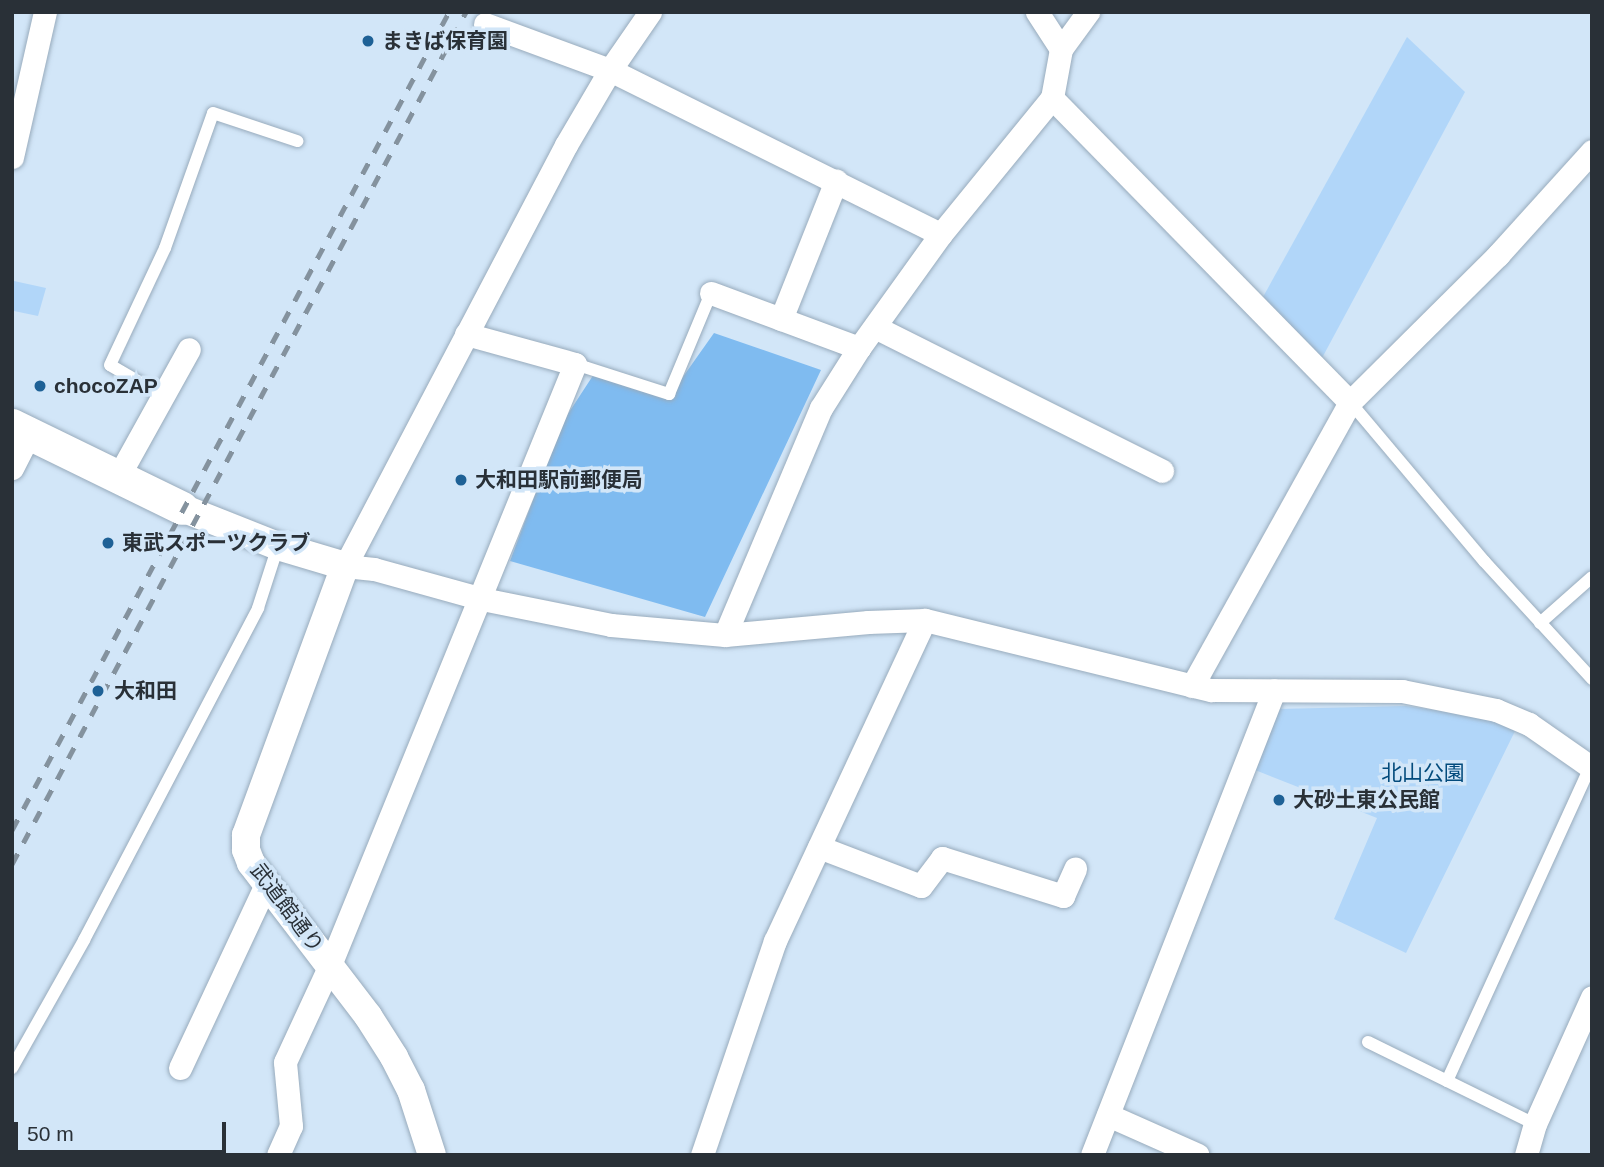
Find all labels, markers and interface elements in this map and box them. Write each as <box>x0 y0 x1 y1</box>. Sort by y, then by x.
place label: まきば保育園 <box>382 28 508 54</box>
marker: まきば保育園 <box>360 33 376 49</box>
place label: chocoZAP <box>54 373 158 399</box>
marker: chocoZAP <box>32 378 48 394</box>
place label: 大和田駅前郵便局 <box>475 467 643 493</box>
marker: 大和田駅前郵便局 <box>453 472 469 488</box>
place label: 東武スポーツクラブ <box>122 530 311 556</box>
marker: 東武スポーツクラブ <box>100 535 116 551</box>
place label: 大和田 <box>114 678 177 704</box>
marker: 大和田 <box>88 681 108 701</box>
park label: 北山公園 <box>1381 760 1465 786</box>
place label: 大砂土東公民館 <box>1293 787 1440 813</box>
marker: 大砂土東公民館 <box>1271 792 1287 808</box>
street label: 武道館通り <box>245 858 329 958</box>
scale bar <box>18 1108 229 1152</box>
text: 50 m <box>27 1122 74 1145</box>

